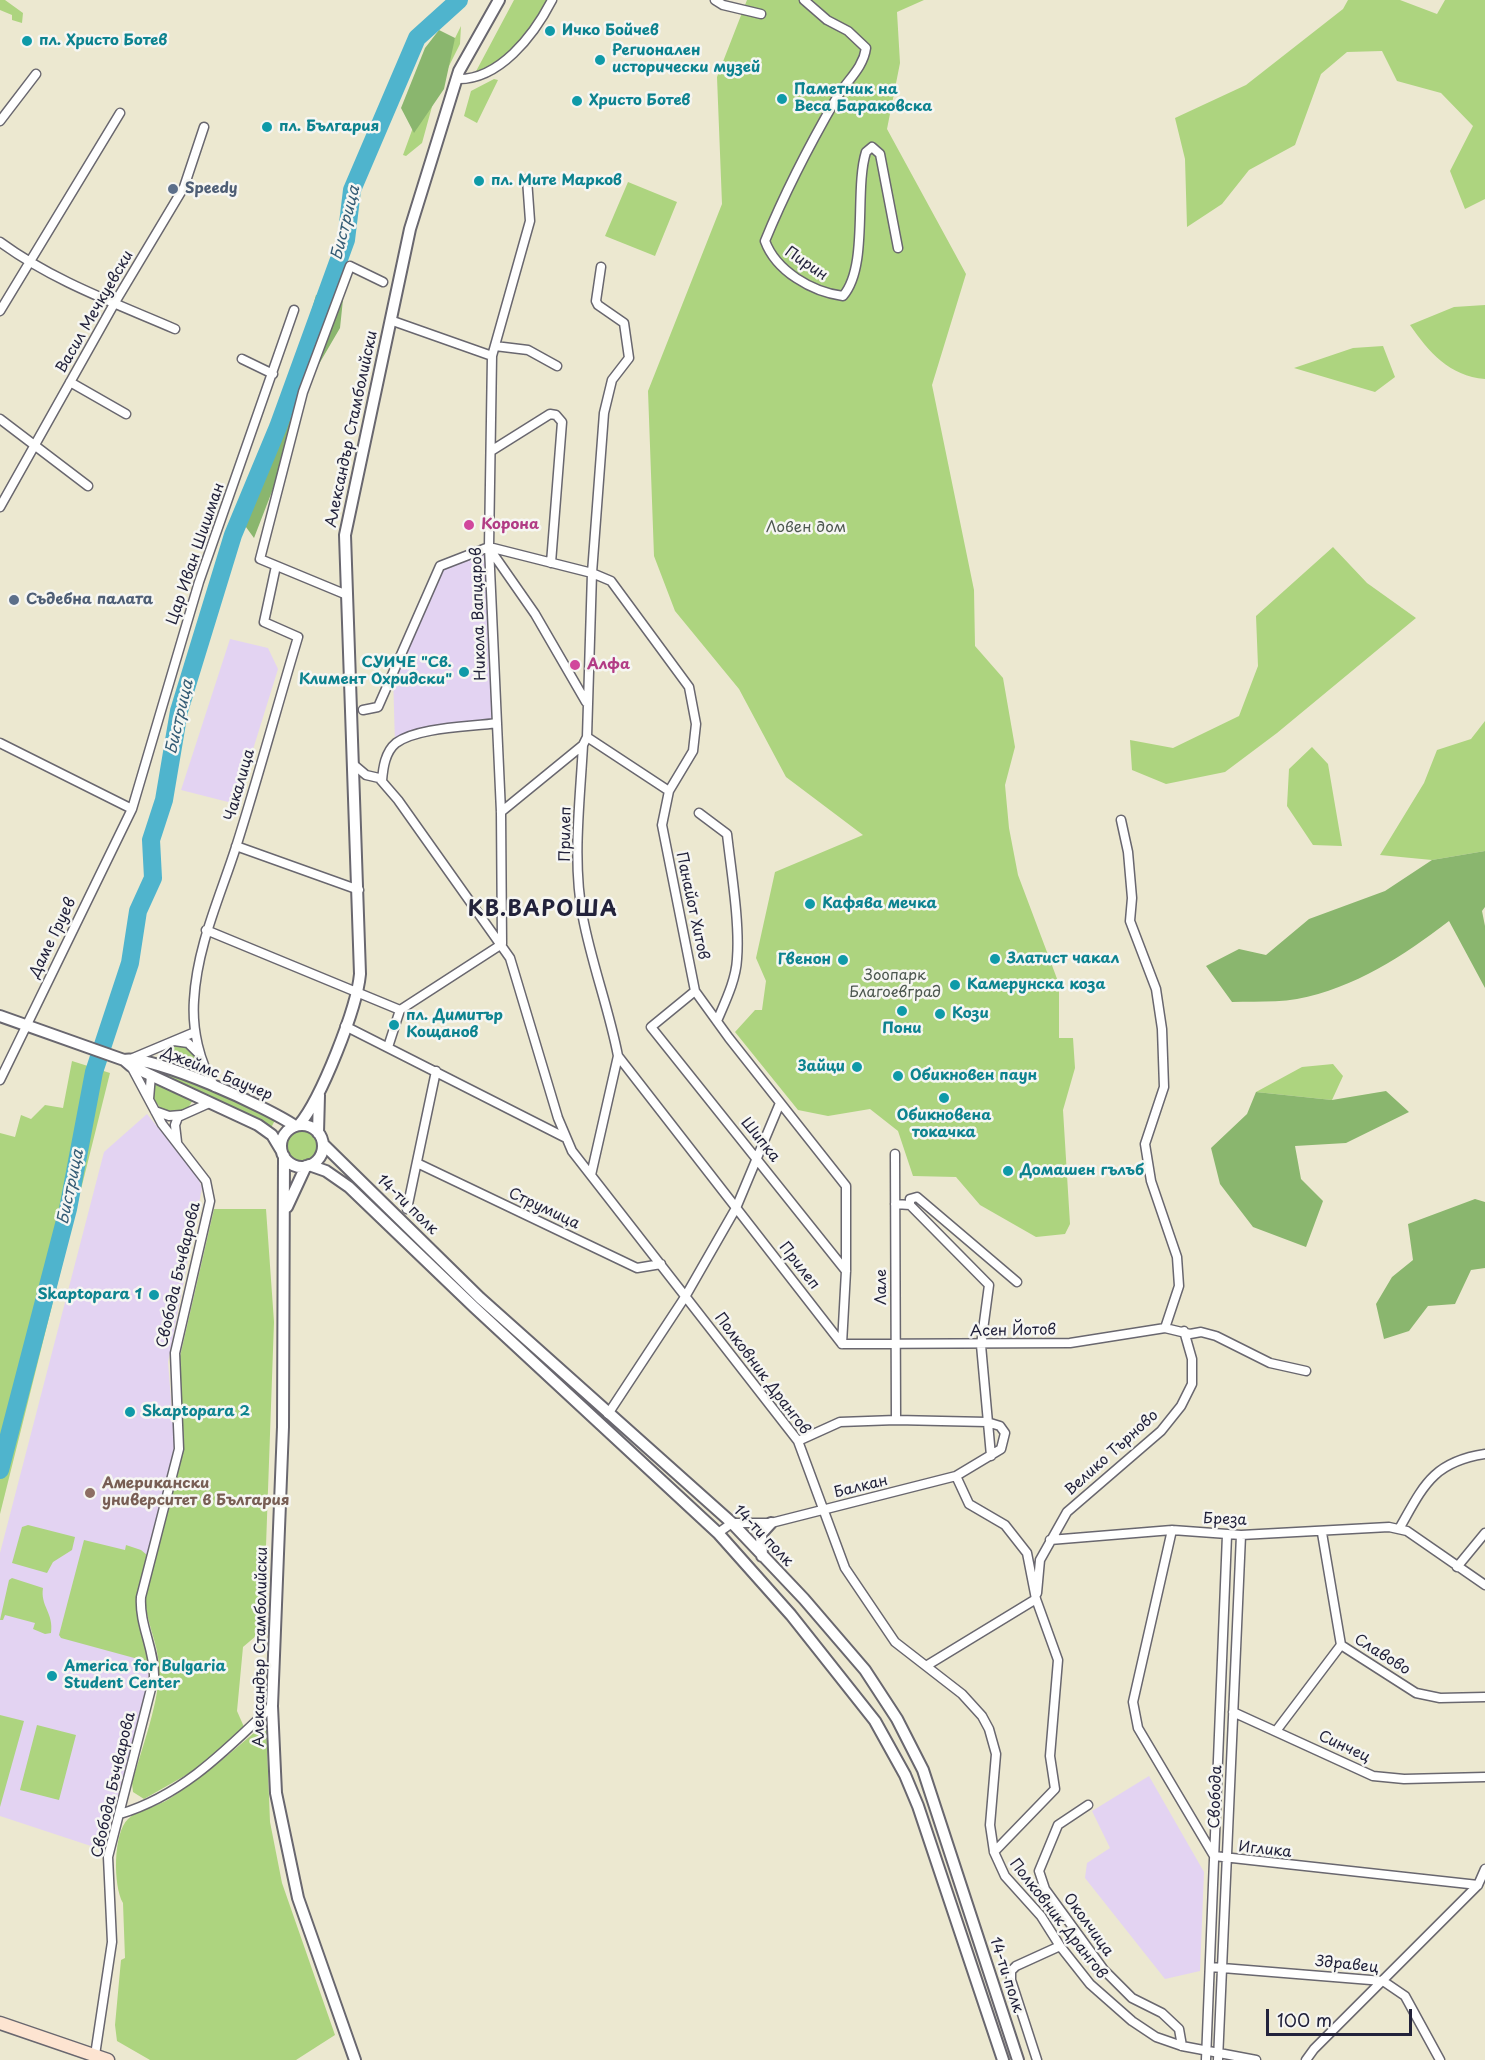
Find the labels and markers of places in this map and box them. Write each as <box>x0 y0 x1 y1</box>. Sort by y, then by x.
place label: Ичко Бойчев <box>562 22 659 40</box>
marker: Ичко Бойчев <box>543 24 557 38</box>
place label: пл. Христо Ботев <box>39 32 167 50</box>
marker: пл. Христо Ботев <box>20 34 34 48</box>
place label: Регионален исторически музей <box>612 42 760 77</box>
marker: Регионален исторически музей <box>593 53 607 67</box>
place label: Паметник на Веса Бараковска <box>794 81 932 116</box>
place label: Христо Ботев <box>589 92 690 110</box>
marker: Паметник на Веса Бараковска <box>775 92 789 106</box>
marker: Христо Ботев <box>570 94 584 108</box>
place label: пл. България <box>279 118 379 136</box>
marker: пл. България <box>260 120 274 134</box>
place label: пл. Мите Марков <box>491 172 622 190</box>
marker: пл. Мите Марков <box>472 174 486 188</box>
place label: Speedy <box>185 180 238 198</box>
marker: Speedy <box>166 182 180 196</box>
place label: Корона <box>481 516 539 534</box>
marker: Корона <box>462 518 476 532</box>
place label: Съдебна палата <box>26 591 153 609</box>
marker: Съдебна палата <box>7 593 21 607</box>
place label: СУИЧЕ "Св. Климент Охридски" <box>299 654 452 689</box>
place label: Алфа <box>587 656 630 674</box>
marker: Алфа <box>568 658 582 672</box>
marker: СУИЧЕ "Св. Климент Охридски" <box>457 665 471 679</box>
place label: Кафява мечка <box>822 895 937 913</box>
marker: Кафява мечка <box>803 897 817 911</box>
place label: Златист чакал <box>1007 950 1119 968</box>
place label: Гвенон <box>778 951 831 969</box>
marker: Златист чакал <box>988 952 1002 966</box>
marker: Гвенон <box>836 953 850 967</box>
place label: Камерунска коза <box>967 976 1106 994</box>
marker: Камерунска коза <box>948 978 962 992</box>
marker: Пони <box>895 1004 909 1018</box>
place label: Кози <box>952 1005 989 1023</box>
place label: пл. Димитър Кощанов <box>406 1007 503 1042</box>
marker: Кози <box>933 1007 947 1021</box>
marker: пл. Димитър Кощанов <box>387 1018 401 1032</box>
place label: Пони <box>882 1020 922 1038</box>
place label: Зайци <box>798 1058 845 1076</box>
marker: Зайци <box>850 1060 864 1074</box>
place label: Обикновен паун <box>910 1067 1037 1085</box>
marker: Обикновен паун <box>891 1069 905 1083</box>
marker: Обикновена токачка <box>937 1091 951 1105</box>
place label: Обикновена токачка <box>897 1107 991 1142</box>
place label: Домашен гълъб <box>1020 1162 1144 1180</box>
marker: Домашен гълъб <box>1001 1164 1015 1178</box>
place label: Skaptopara 1 <box>37 1286 142 1304</box>
marker: Skaptopara 1 <box>147 1288 161 1302</box>
place label: Skaptopara 2 <box>142 1403 250 1421</box>
marker: Skaptopara 2 <box>123 1405 137 1419</box>
place label: Американски университет в България <box>102 1475 289 1510</box>
marker: Американски университет в България <box>83 1486 97 1500</box>
place label: America for Bulgaria Student Center <box>64 1658 226 1693</box>
marker: America for Bulgaria Student Center <box>45 1669 59 1683</box>

